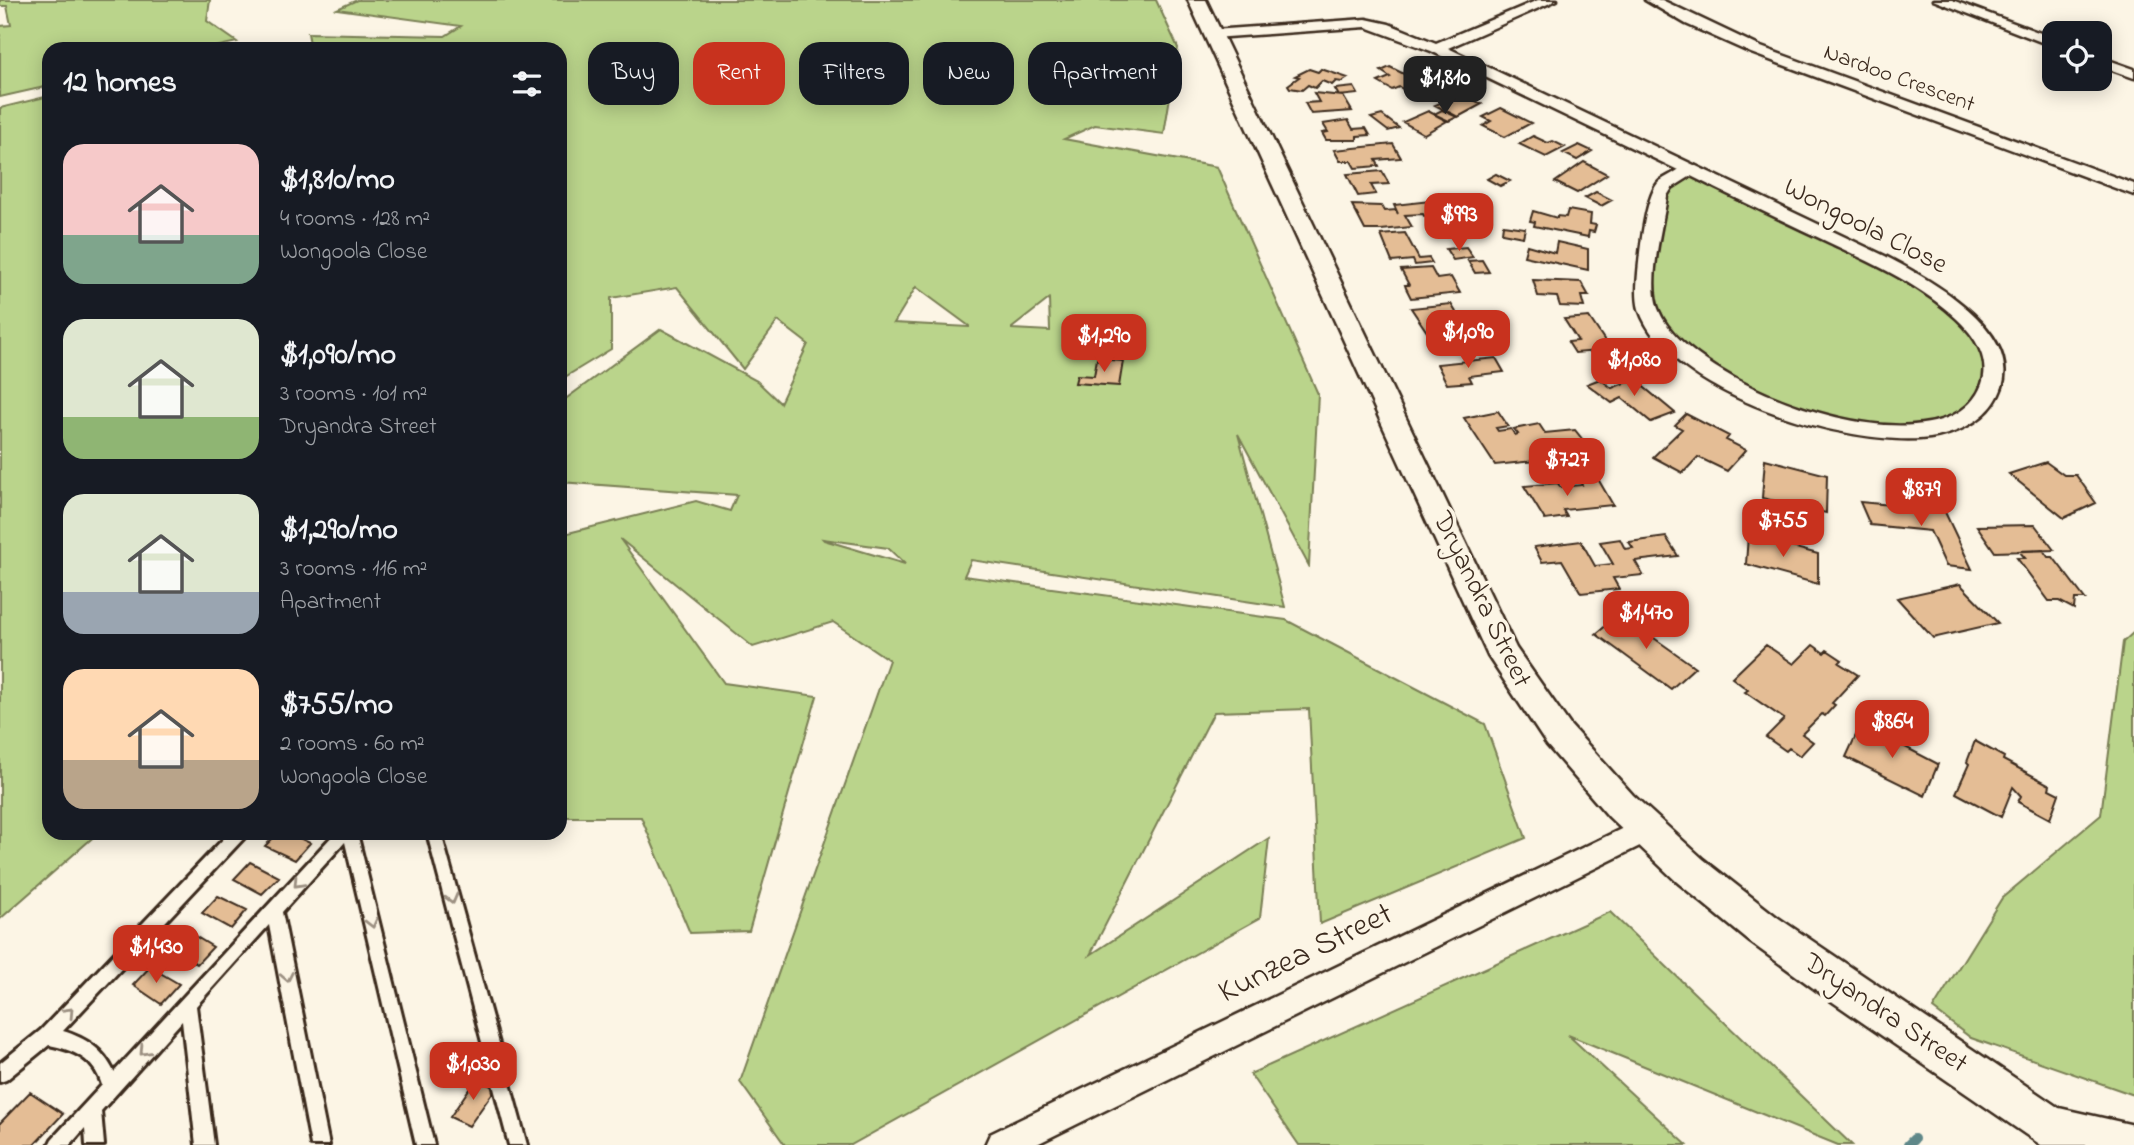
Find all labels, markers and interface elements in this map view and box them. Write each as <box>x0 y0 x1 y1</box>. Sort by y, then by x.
map controls <box>2042 21 2112 91</box>
button: locate <box>2042 21 2112 91</box>
street label: Nardoo Crescent <box>1819 36 1980 122</box>
chip: Buy <box>588 42 679 105</box>
chip: Rent <box>693 42 785 105</box>
chip: Filters <box>799 42 909 105</box>
chip: New <box>923 42 1014 105</box>
chip: Apartment <box>1028 42 1182 105</box>
pin: $1,810 <box>1388 57 1502 116</box>
text: 12 homes <box>63 62 177 106</box>
text: $1,810 <box>1419 62 1471 95</box>
icon: filters <box>508 65 546 103</box>
text: $1,810/mo <box>280 159 395 203</box>
street label: Wongoola Close <box>1776 168 1955 286</box>
icon: home <box>119 172 203 256</box>
pin: $993 <box>1418 194 1500 253</box>
text: $993 <box>1440 199 1478 232</box>
text: 4 rooms · 128 m² <box>280 203 430 236</box>
text: Wongoola Close <box>280 236 427 269</box>
pin: $1,090 <box>1411 310 1525 370</box>
pin: $1,290 <box>1047 314 1161 374</box>
text: $1,090 <box>1442 316 1494 349</box>
text: $1,290 <box>1077 320 1131 353</box>
text: $1,090/mo <box>280 334 396 378</box>
pin: $1,080 <box>1577 338 1691 398</box>
text: $1,080 <box>1607 344 1661 377</box>
icon: home <box>119 347 203 431</box>
text: 3 rooms · 101 m² <box>280 378 427 411</box>
text: Dryandra Street <box>280 411 437 444</box>
pin: $727 <box>1526 438 1608 498</box>
text: $727 <box>1545 444 1589 477</box>
pin: $879 <box>1880 468 1962 528</box>
text: $879 <box>1902 474 1940 507</box>
pin: $755 <box>1742 500 1824 559</box>
street label: Dryandra Street <box>1420 504 1541 695</box>
text: $755 <box>1758 505 1808 538</box>
text: $1,290/mo <box>280 509 398 553</box>
icon: home <box>119 522 203 606</box>
text: 3 rooms · 116 m² <box>280 553 427 586</box>
text: Apartment <box>280 586 381 619</box>
pin: $1,470 <box>1589 592 1703 651</box>
text: $1,470 <box>1619 597 1673 630</box>
text: $755/mo <box>280 684 393 728</box>
icon: home <box>119 697 203 781</box>
pin: $864 <box>1851 700 1933 760</box>
text: $864 <box>1871 706 1913 739</box>
text: 2 rooms · 60 m² <box>280 728 425 761</box>
text: Wongoola Close <box>280 761 427 794</box>
one-way arrow <box>294 875 307 888</box>
street label: Kunzea Street <box>1211 891 1401 1017</box>
one-way arrow <box>444 893 458 905</box>
one-way arrow <box>364 917 378 929</box>
pin: $1,430 <box>99 926 213 985</box>
text: $1,430 <box>129 931 183 964</box>
street label: Dryandra Street <box>1794 943 1976 1084</box>
one-way arrow <box>279 971 294 983</box>
one-way arrow <box>60 1007 73 1020</box>
pin: $1,030 <box>416 1042 530 1102</box>
one-way arrow <box>140 1043 153 1056</box>
text: $1,030 <box>446 1048 500 1081</box>

